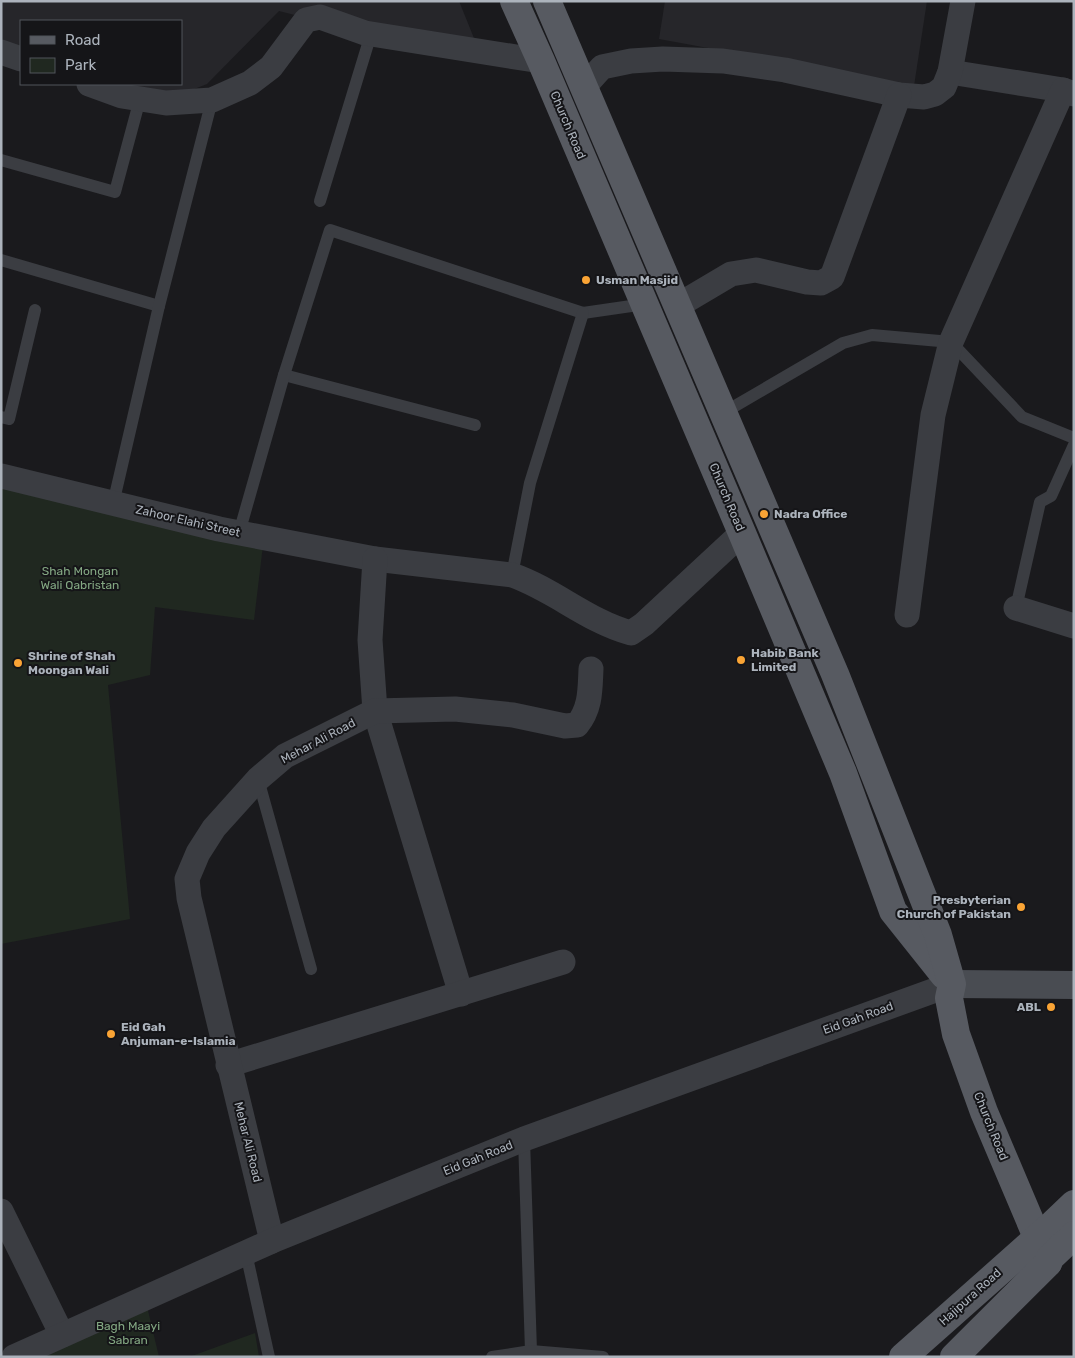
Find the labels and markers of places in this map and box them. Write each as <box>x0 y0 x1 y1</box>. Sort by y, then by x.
place label: Usman Masjid <box>596 273 678 287</box>
marker: Usman Masjid <box>580 274 592 286</box>
place label: Nadra Office <box>774 507 848 521</box>
marker: Nadra Office <box>758 508 770 520</box>
place label: Habib Bank Limited <box>751 646 818 674</box>
place label: Shrine of Shah Moongan Wali <box>28 649 116 677</box>
marker: Habib Bank Limited <box>735 654 747 666</box>
marker: Shrine of Shah Moongan Wali <box>12 657 24 669</box>
place label: Presbyterian Church of Pakistan <box>897 893 1011 921</box>
marker: Presbyterian Church of Pakistan <box>1015 901 1027 913</box>
place label: ABL <box>1017 1000 1041 1014</box>
marker: ABL <box>1045 1001 1057 1013</box>
place label: Eid Gah Anjuman-e-Islamia <box>121 1020 236 1048</box>
marker: Eid Gah Anjuman-e-Islamia <box>105 1028 117 1040</box>

